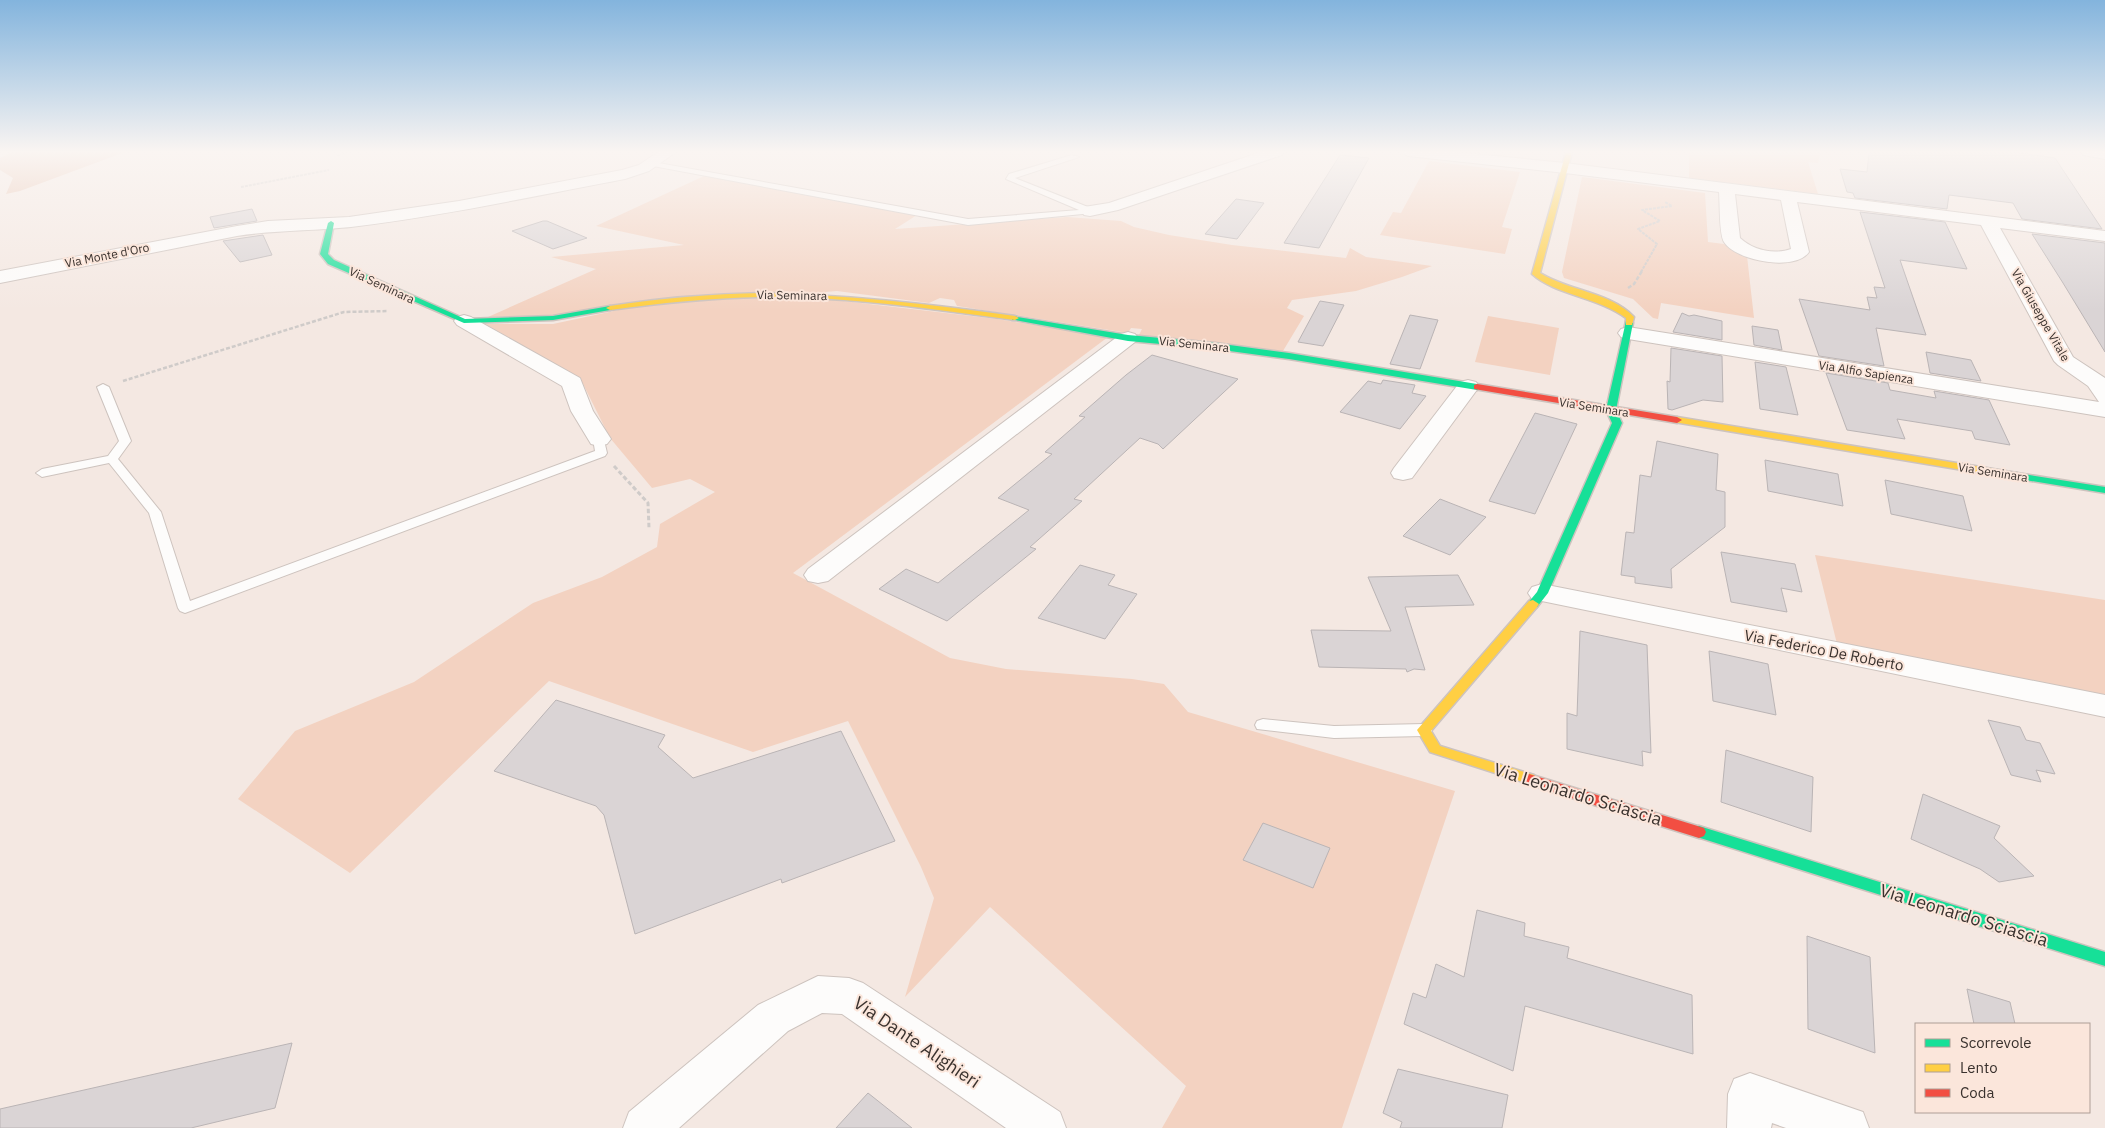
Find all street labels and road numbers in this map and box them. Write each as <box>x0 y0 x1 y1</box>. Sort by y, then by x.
street label: Via Monte d'Oro <box>63 239 151 271</box>
street label: Via Seminara <box>347 263 418 307</box>
street label: Via Giuseppe Vitale <box>2008 266 2074 364</box>
street label: Via Seminara <box>757 287 828 303</box>
street label: Via Seminara <box>1158 333 1230 355</box>
street label: Via Alfio Sapienza <box>1818 357 1915 387</box>
street label: Via Seminara <box>1558 394 1631 420</box>
street label: Via Seminara <box>1957 459 2030 485</box>
street label: Via Federico De Roberto <box>1743 625 1905 675</box>
street label: Via Leonardo Sciascia <box>1491 757 1665 831</box>
street label: Via Leonardo Sciascia <box>1877 878 2051 952</box>
street label: Via Dante Alighieri <box>849 991 985 1093</box>

